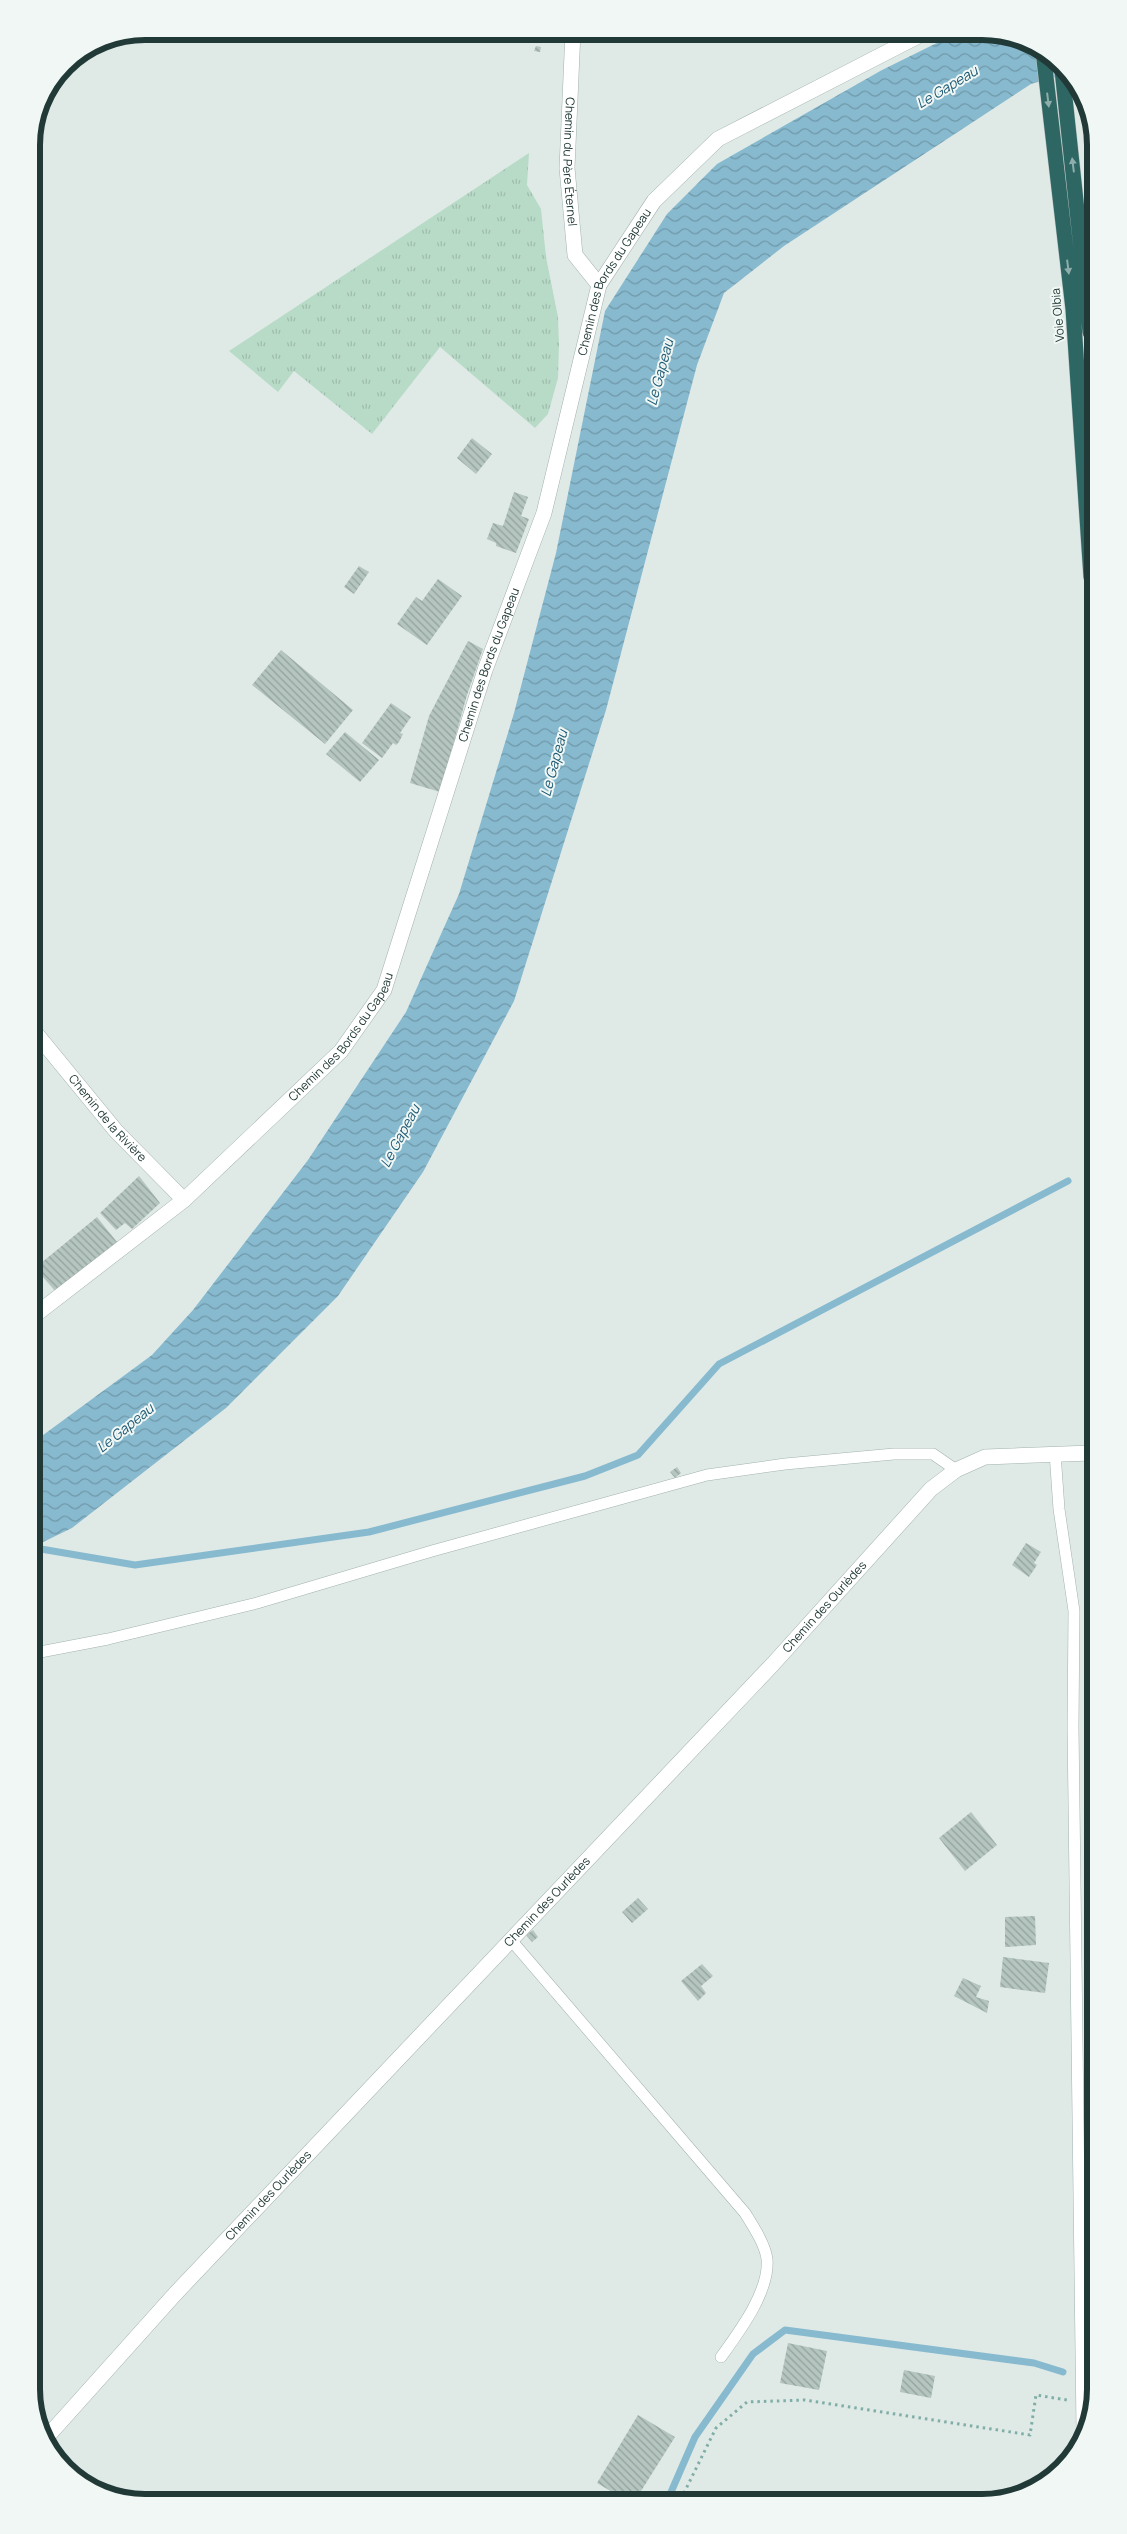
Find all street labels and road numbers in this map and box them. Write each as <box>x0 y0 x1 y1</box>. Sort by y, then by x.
street label: Chemin du Père Éternel <box>559 97 581 227</box>
street label: Chemin des Bords du Gapeau <box>573 205 655 357</box>
street label: Voie Olbia <box>1047 287 1068 343</box>
street label: Chemin des Bords du Gapeau <box>454 585 523 744</box>
street label: Chemin des Bords du Gapeau <box>284 970 397 1105</box>
street label: Chemin de la Rivière <box>65 1070 151 1165</box>
street label: Chemin des Ourlèdes <box>778 1557 870 1656</box>
street label: Chemin des Ourlèdes <box>500 1853 594 1950</box>
street label: Chemin des Ourlèdes <box>221 2146 315 2244</box>

